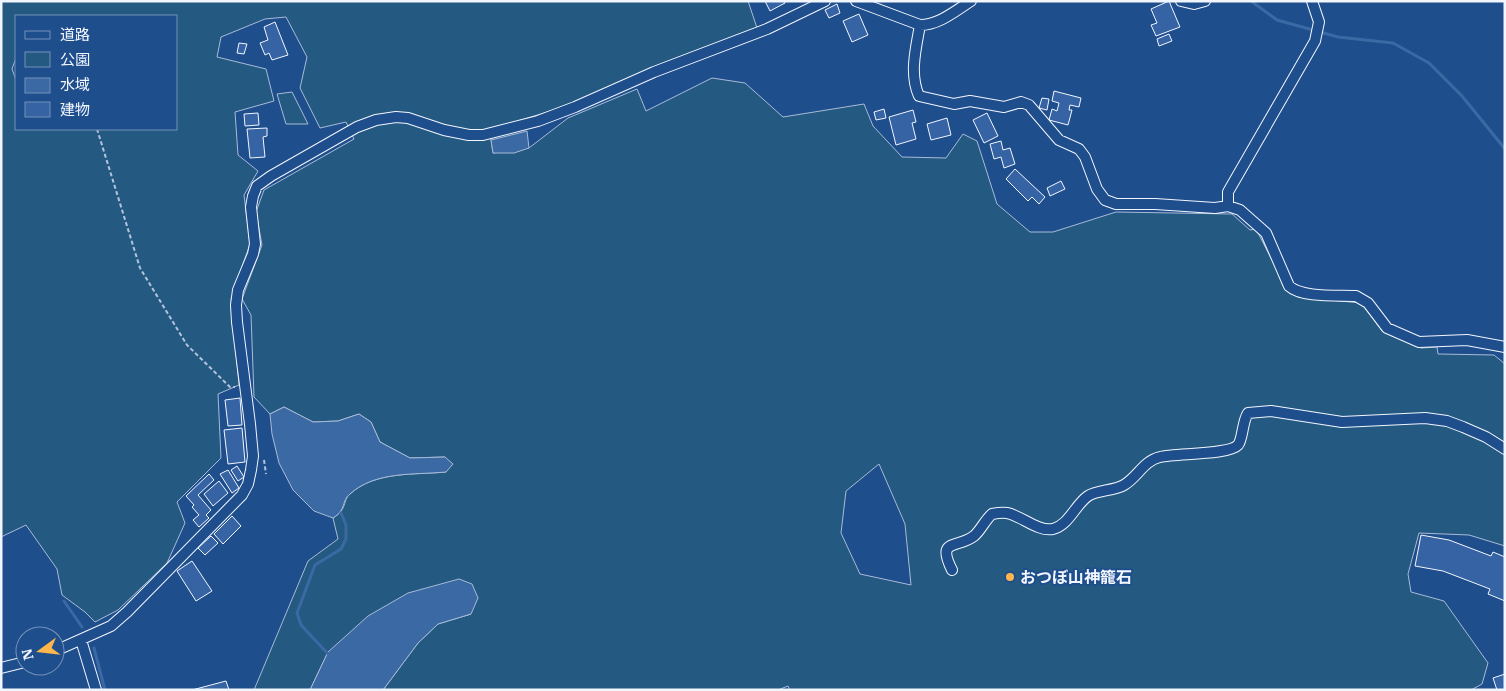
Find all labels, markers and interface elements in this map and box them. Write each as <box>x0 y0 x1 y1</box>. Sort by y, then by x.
legend <box>15 15 178 130</box>
text: 道路 <box>60 25 90 44</box>
text: 公園 <box>60 50 90 69</box>
text: 水域 <box>60 75 90 94</box>
text: 建物 <box>60 100 90 119</box>
place label: おつぼ山神籠石 <box>1020 567 1132 587</box>
marker: おつぼ山神籠石 <box>1004 571 1016 583</box>
north arrow <box>15 626 65 676</box>
text: N <box>17 647 38 662</box>

